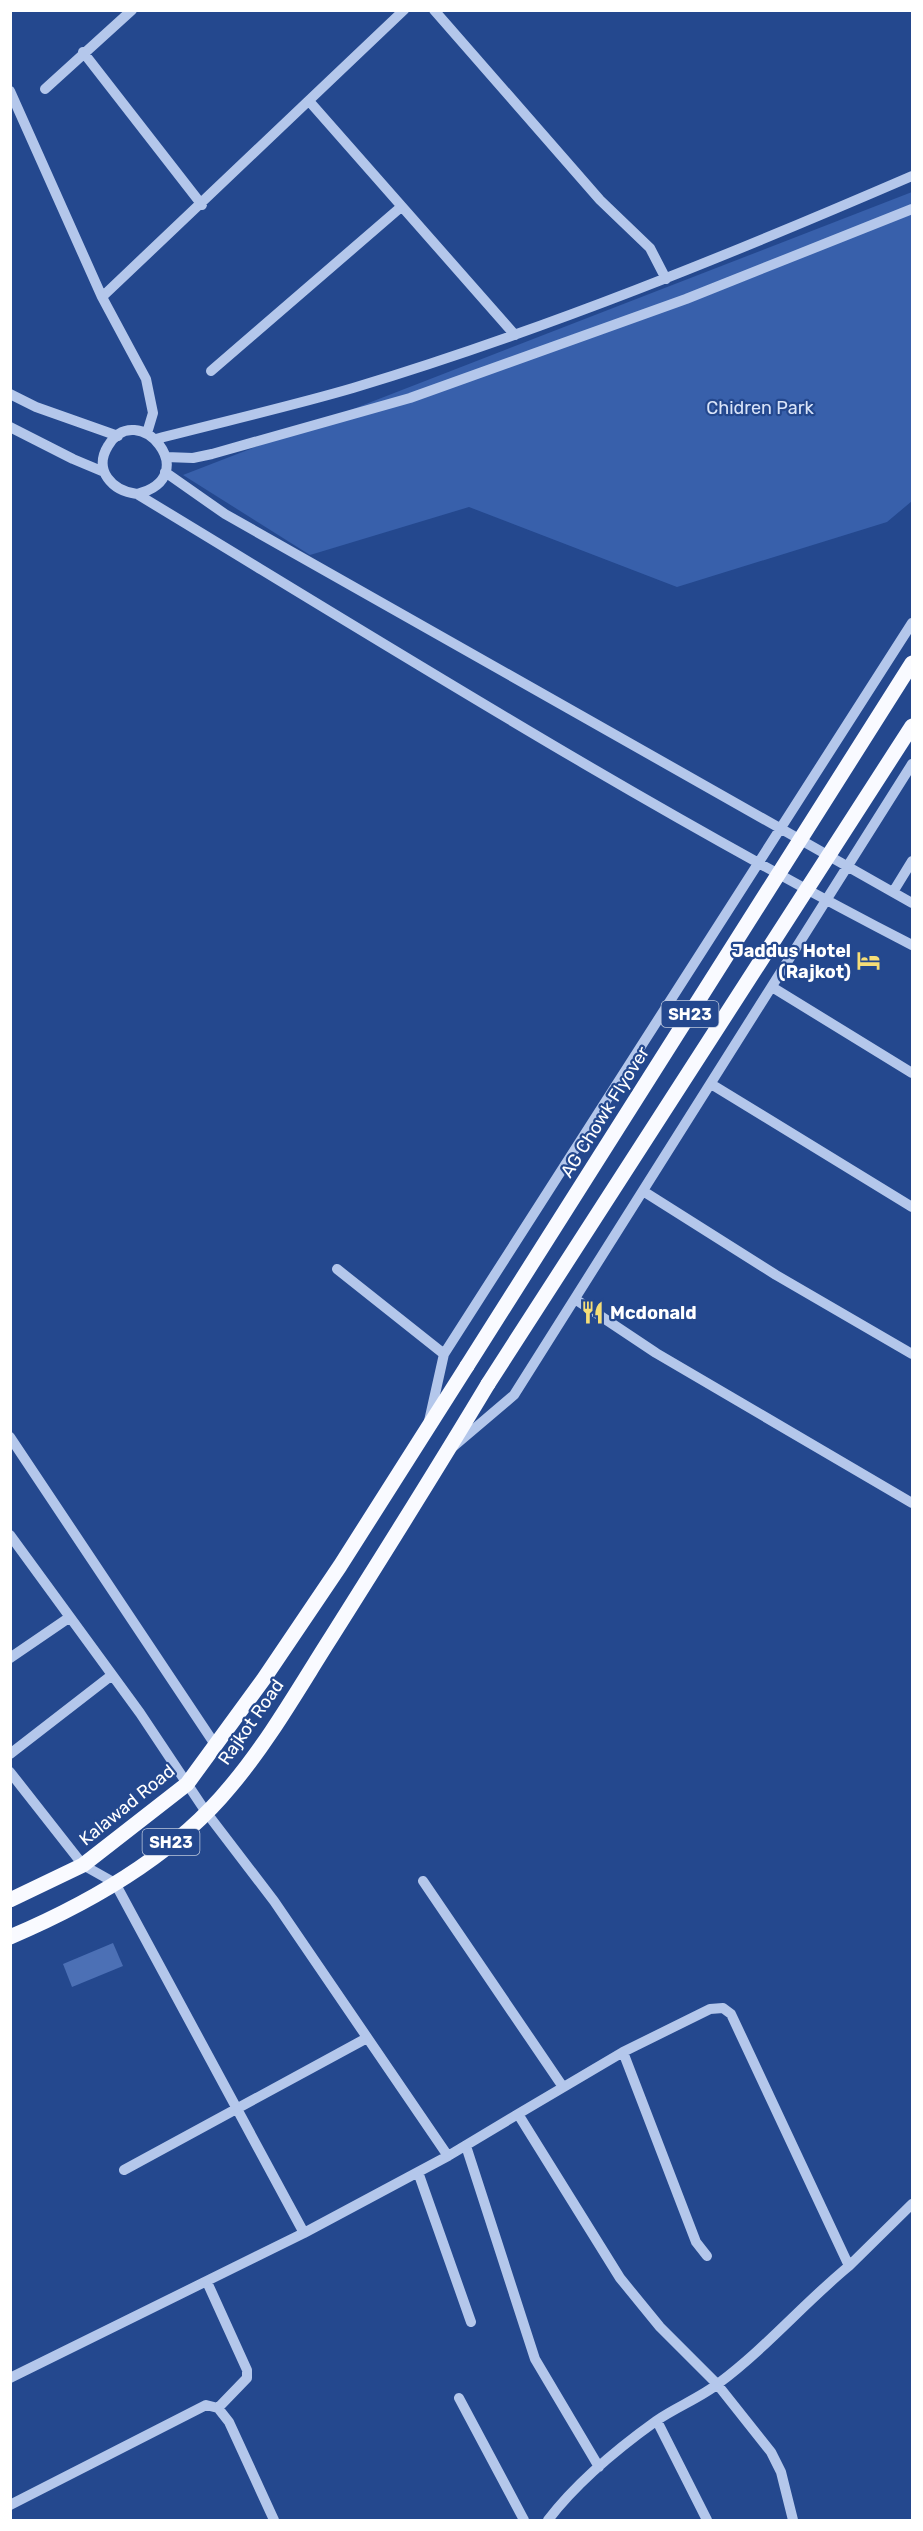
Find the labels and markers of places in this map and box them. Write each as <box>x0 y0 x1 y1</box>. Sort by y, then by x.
place label: Jaddus Hotel (Rajkot) <box>732 940 851 983</box>
hotel icon: Jaddus Hotel (Rajkot) <box>856 948 882 974</box>
restaurant icon: Mcdonald <box>579 1300 605 1326</box>
place label: Mcdonald <box>610 1302 697 1324</box>

